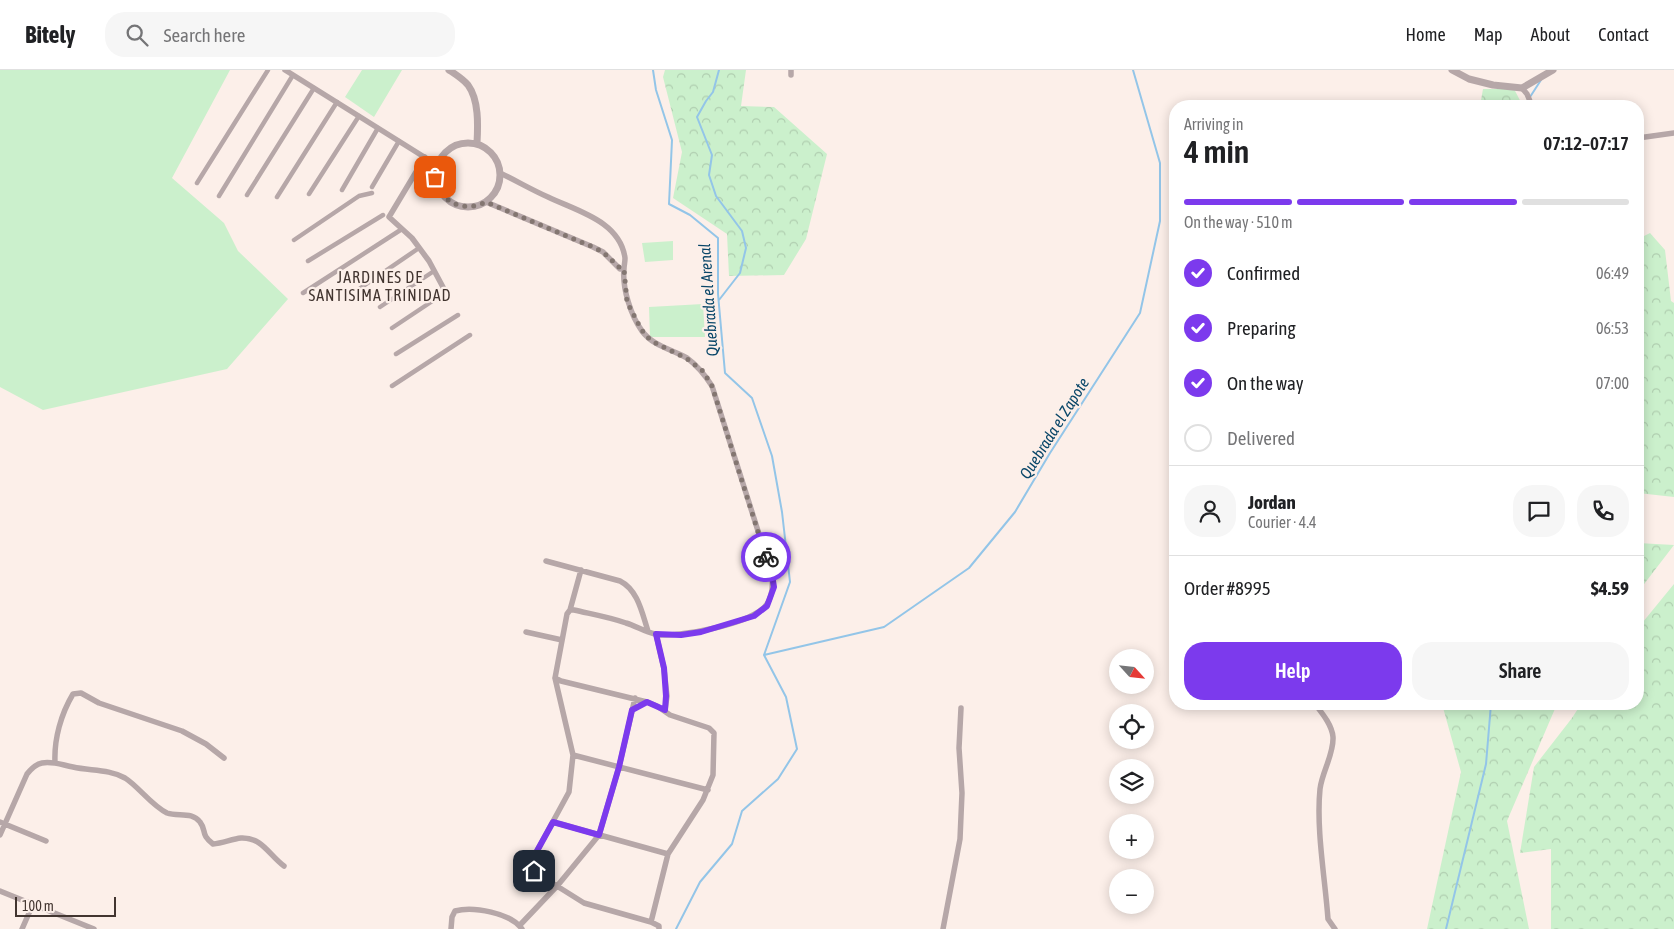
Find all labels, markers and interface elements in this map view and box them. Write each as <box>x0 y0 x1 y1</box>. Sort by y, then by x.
search box <box>105 12 455 57</box>
text: Bitely <box>25 21 75 48</box>
icon: search <box>123 21 151 49</box>
text: Search here <box>163 24 245 46</box>
text: Home <box>1406 24 1446 45</box>
text: Map <box>1474 24 1503 45</box>
text: About <box>1531 24 1570 45</box>
text: Contact <box>1598 24 1649 45</box>
text: Arriving in <box>1184 115 1244 133</box>
text: 07:12–07:17 <box>1543 132 1629 154</box>
text: 4 min <box>1184 133 1249 170</box>
pin <box>414 156 456 198</box>
icon: bag <box>421 163 449 191</box>
text: On the way · 510 m <box>1184 213 1293 231</box>
water label: Quebrada el Arenal <box>695 243 721 357</box>
icon: check <box>1184 259 1212 287</box>
text: Confirmed <box>1227 262 1300 284</box>
text: 06:49 <box>1596 264 1629 282</box>
district label: JARDINES DE SANTISIMA TRINIDAD <box>308 268 452 304</box>
icon: check <box>1184 314 1212 342</box>
text: Preparing <box>1227 317 1296 339</box>
text: 06:53 <box>1596 319 1629 337</box>
icon: check <box>1184 369 1212 397</box>
text: On the way <box>1227 372 1304 394</box>
water label: Quebrada el Zapote <box>1016 374 1093 482</box>
text: 07:00 <box>1596 374 1629 392</box>
text: Delivered <box>1227 427 1295 449</box>
button: person <box>1184 485 1236 537</box>
button: chat <box>1513 485 1565 537</box>
button: phone <box>1577 485 1629 537</box>
text: Jordan <box>1248 491 1296 513</box>
text: Courier · 4.4 <box>1248 513 1317 531</box>
courier <box>741 532 791 582</box>
icon: bike <box>752 543 780 571</box>
text: Order #8995 <box>1184 577 1271 599</box>
text: $4.59 <box>1591 577 1629 599</box>
button: Help <box>1184 642 1402 700</box>
button: Share <box>1412 642 1629 700</box>
north arrow <box>1109 649 1154 694</box>
map controls <box>1109 649 1154 914</box>
button: locate <box>1109 704 1154 749</box>
button: layers <box>1109 759 1154 804</box>
button: + <box>1109 814 1154 859</box>
pin <box>513 850 555 892</box>
icon: home <box>520 857 548 885</box>
button: − <box>1109 869 1154 914</box>
scale bar <box>15 894 116 917</box>
text: 100 m <box>22 898 54 914</box>

